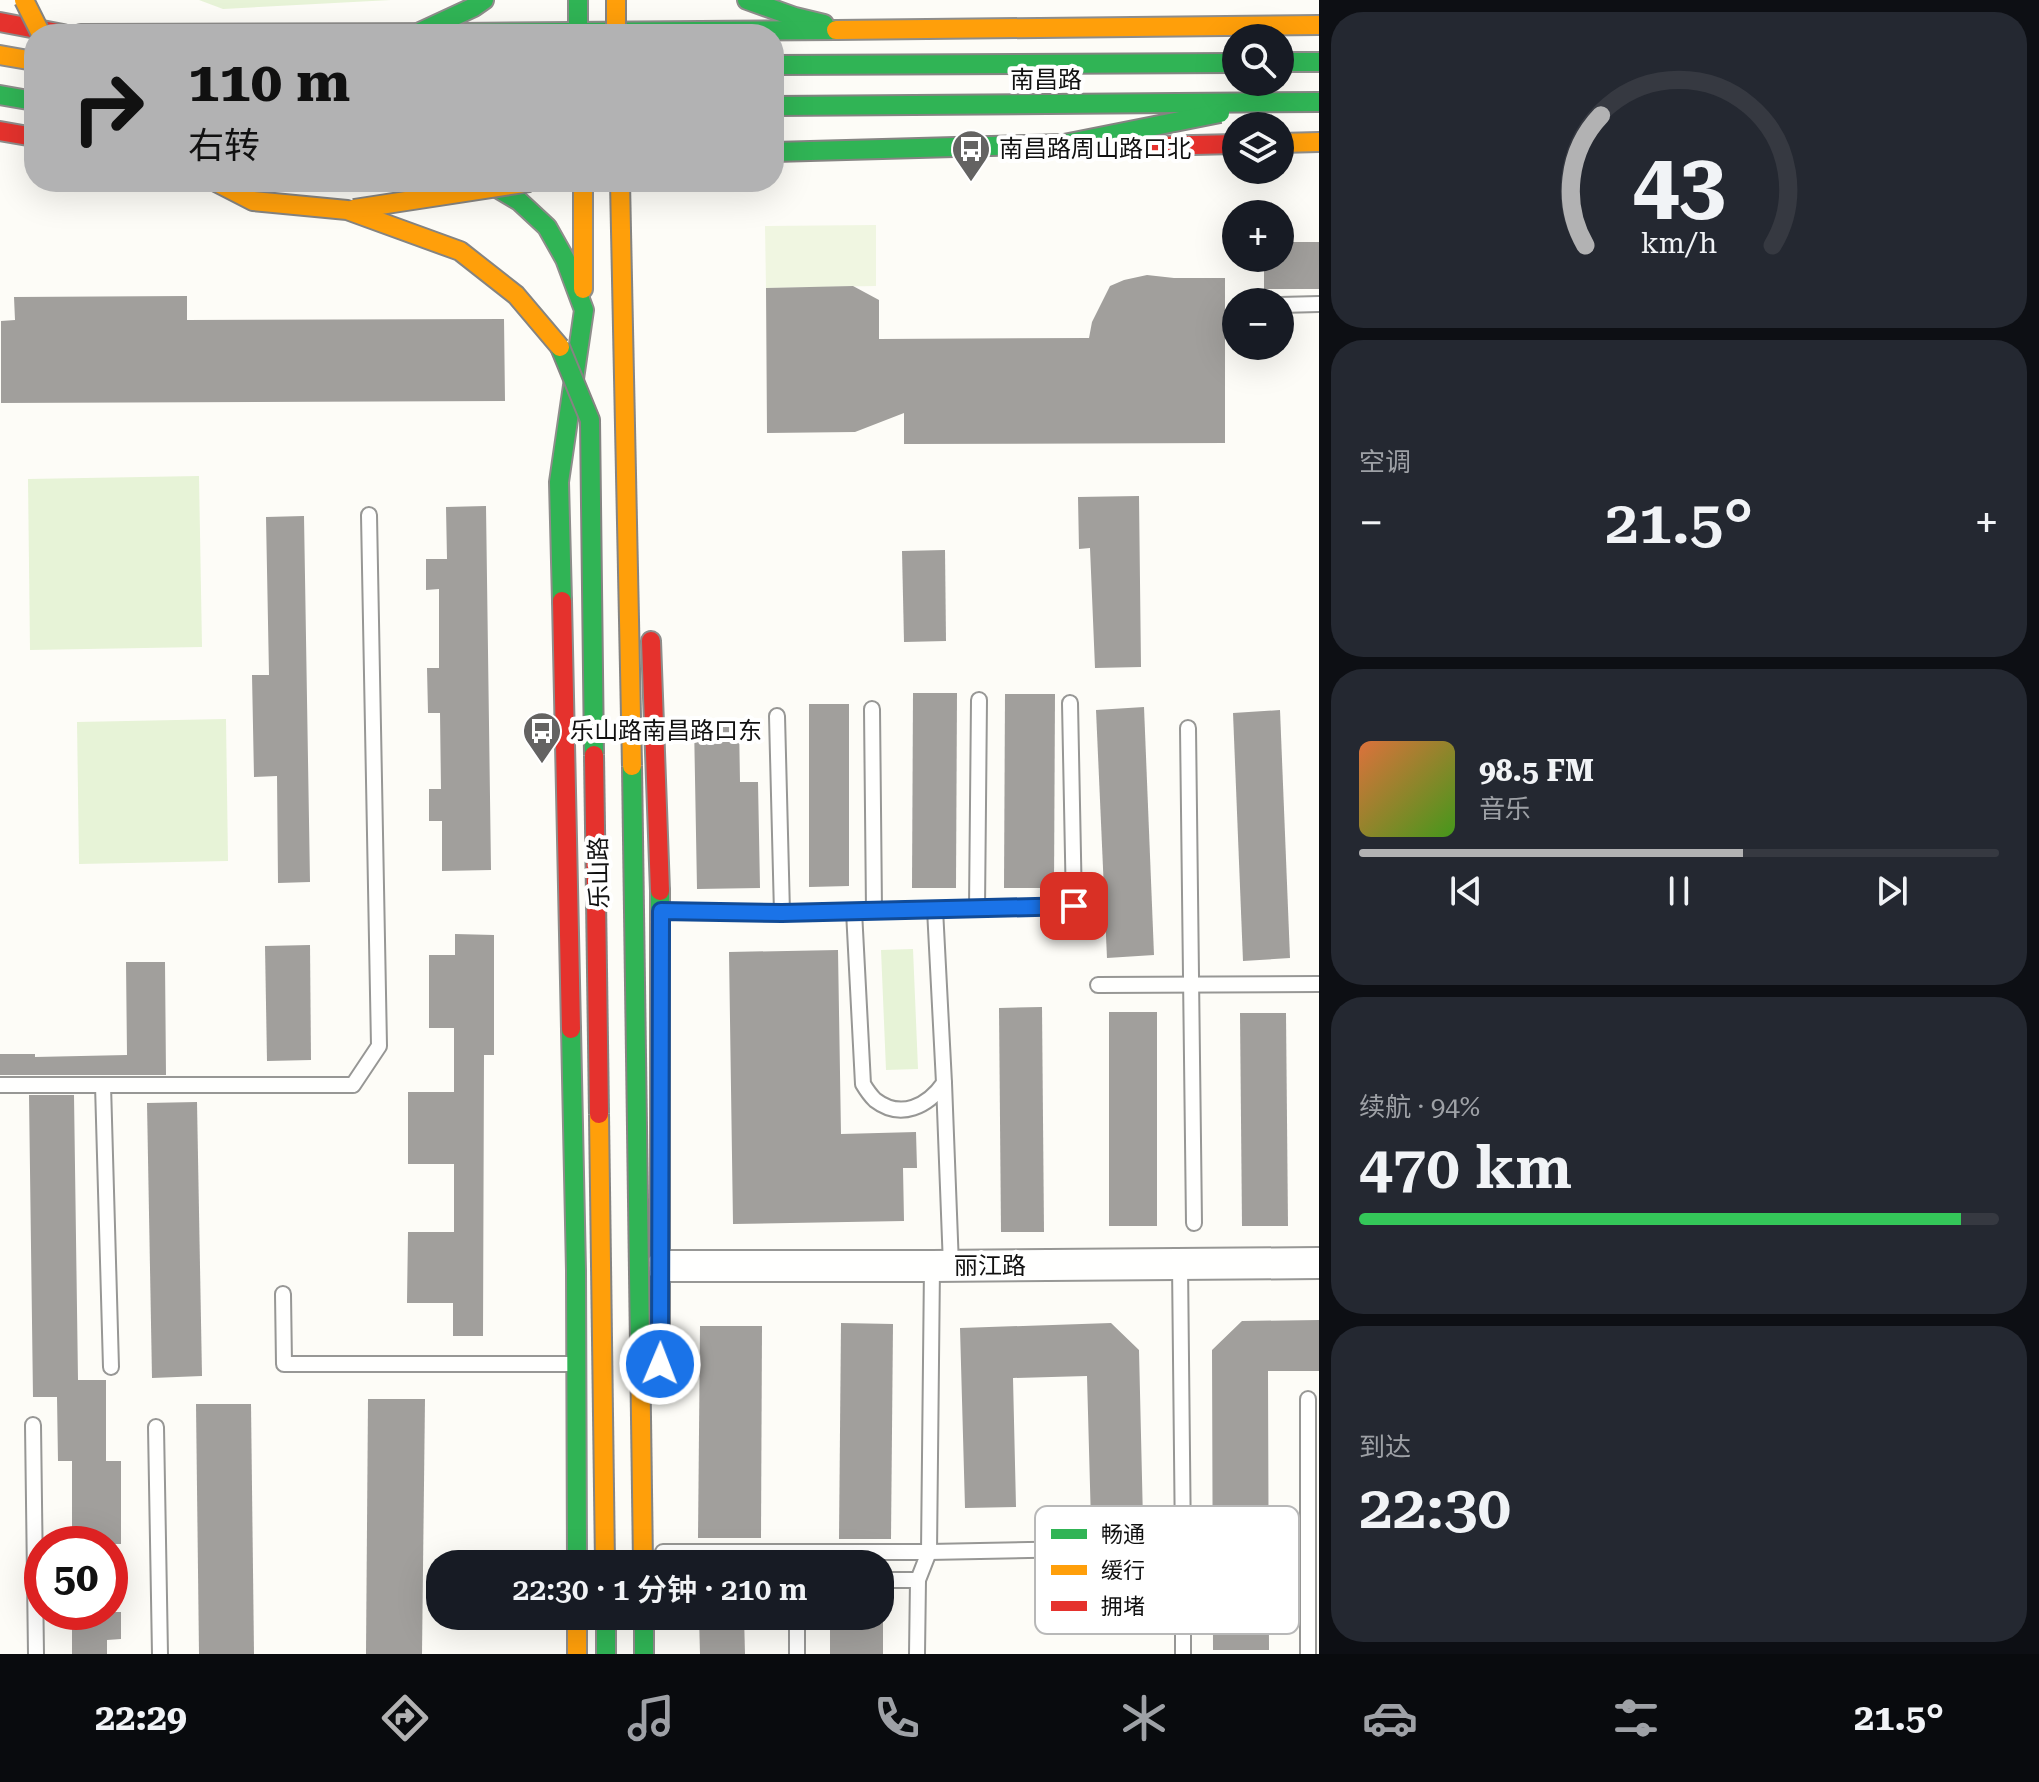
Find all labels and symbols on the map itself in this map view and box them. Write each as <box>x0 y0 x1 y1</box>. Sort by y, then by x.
street label: 南昌路 <box>1010 66 1082 94</box>
bus stop icon: 南昌路周山路口北 <box>950 128 992 183</box>
place label: 南昌路周山路口北 <box>999 135 1191 163</box>
bus stop icon: 乐山路南昌路口东 <box>521 710 563 765</box>
place label: 乐山路南昌路口东 <box>570 717 762 745</box>
street label: 乐山路 <box>584 837 614 909</box>
pin <box>1040 872 1108 940</box>
street label: 丽江路 <box>954 1252 1026 1280</box>
position arrow <box>618 1322 702 1406</box>
legend <box>1035 1506 1299 1634</box>
text: 畅通 <box>1101 1522 1145 1547</box>
speed limit sign: 50 <box>24 1526 128 1630</box>
text: 缓行 <box>1101 1558 1145 1583</box>
text: 拥堵 <box>1101 1594 1145 1619</box>

